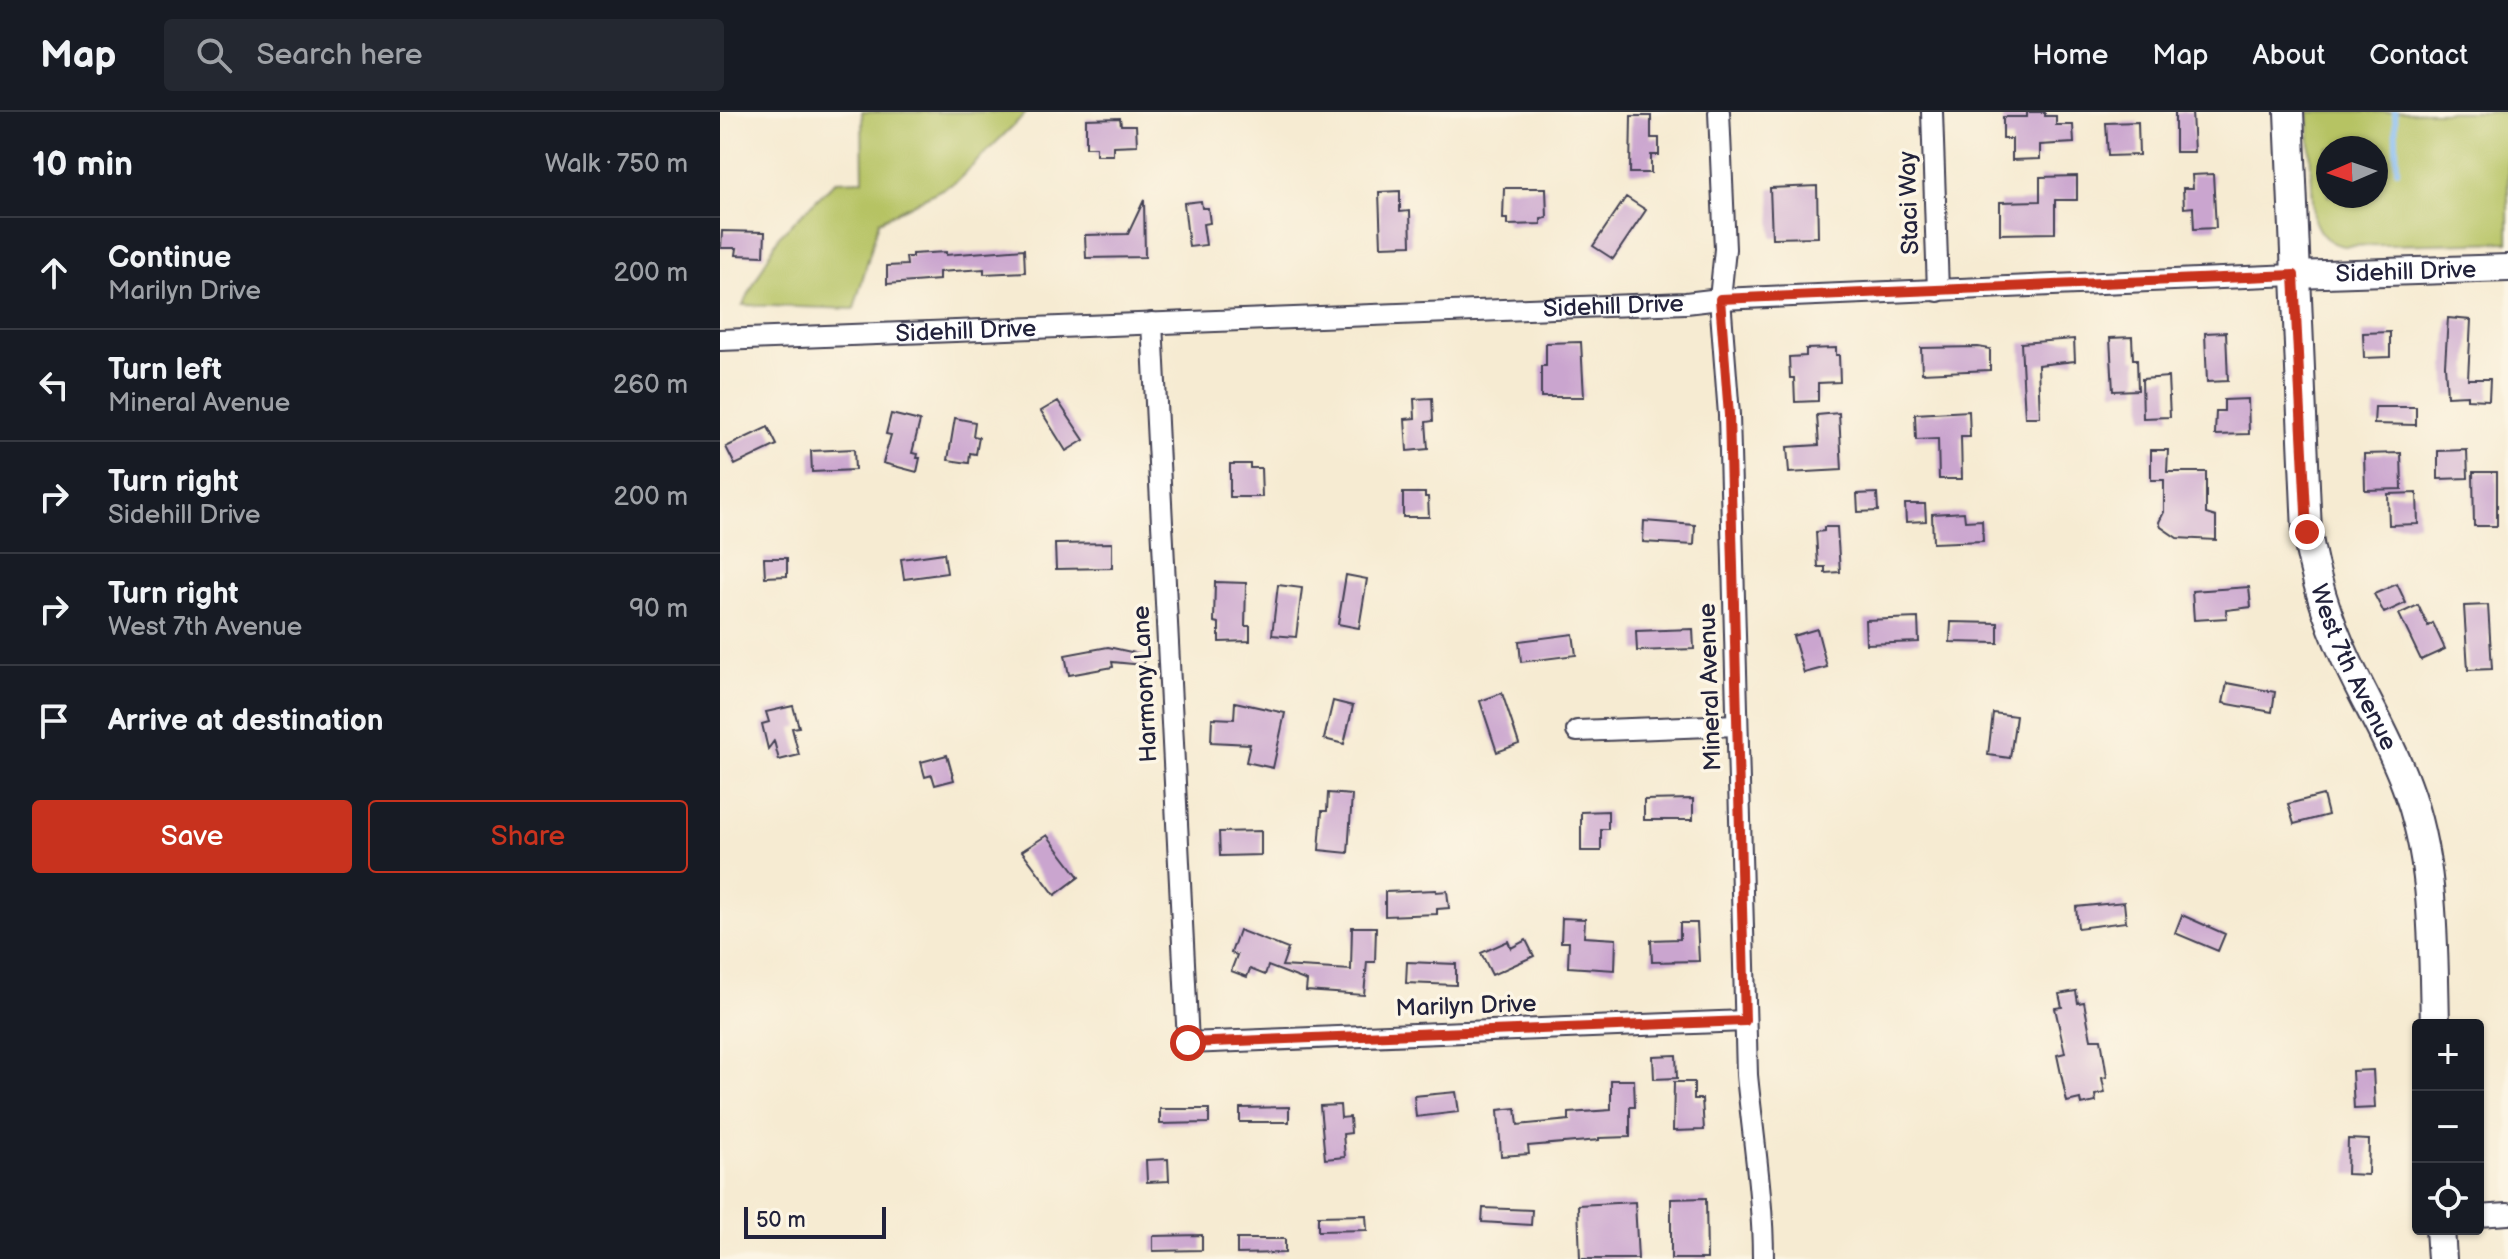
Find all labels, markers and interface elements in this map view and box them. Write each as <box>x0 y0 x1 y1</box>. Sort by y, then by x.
search box <box>164 19 724 91</box>
text: Map <box>40 33 116 78</box>
icon: search <box>192 33 236 77</box>
text: Search here <box>256 37 423 73</box>
text: Home <box>2032 39 2108 72</box>
text: Map <box>2152 39 2209 72</box>
text: About <box>2253 39 2325 72</box>
text: Contact <box>2369 39 2468 72</box>
north arrow <box>2316 136 2388 208</box>
text: 10 min <box>32 144 133 185</box>
text: Walk · 750 m <box>545 149 688 180</box>
street label: Staci Way <box>1893 151 1925 255</box>
text: Continue <box>108 240 231 276</box>
icon: ahead <box>32 251 76 295</box>
street label: Sidehill Drive <box>2335 255 2477 288</box>
text: 200 m <box>614 258 688 289</box>
text: Marilyn Drive <box>108 276 261 307</box>
street label: Sidehill Drive <box>1542 289 1684 323</box>
street label: Sidehill Drive <box>895 313 1037 348</box>
text: Turn left <box>108 352 222 388</box>
icon: left <box>32 363 76 407</box>
text: 260 m <box>613 370 688 401</box>
text: Mineral Avenue <box>108 388 290 419</box>
text: Turn right <box>108 464 239 500</box>
icon: right <box>32 475 76 519</box>
text: 200 m <box>614 482 688 513</box>
text: Sidehill Drive <box>108 500 260 531</box>
route end <box>2289 514 2325 550</box>
text: Turn right <box>108 576 239 612</box>
street label: West 7th Avenue <box>2305 580 2404 755</box>
icon: right <box>32 587 76 631</box>
text: 90 m <box>629 594 688 625</box>
street label: Mineral Avenue <box>1693 602 1727 772</box>
street label: Harmony Lane <box>1126 605 1164 763</box>
text: West 7th Avenue <box>108 612 302 643</box>
icon: arrive <box>32 699 76 743</box>
text: Arrive at destination <box>108 703 384 739</box>
button: Save <box>32 800 352 873</box>
button: Share <box>368 800 688 873</box>
street label: Marilyn Drive <box>1395 989 1537 1023</box>
map controls <box>2412 1019 2484 1235</box>
button: + <box>2412 1019 2484 1091</box>
route start <box>1170 1025 1206 1061</box>
button: − <box>2412 1091 2484 1163</box>
button: locate <box>2412 1163 2484 1235</box>
scale bar <box>744 1203 886 1239</box>
text: 50 m <box>756 1207 806 1234</box>

